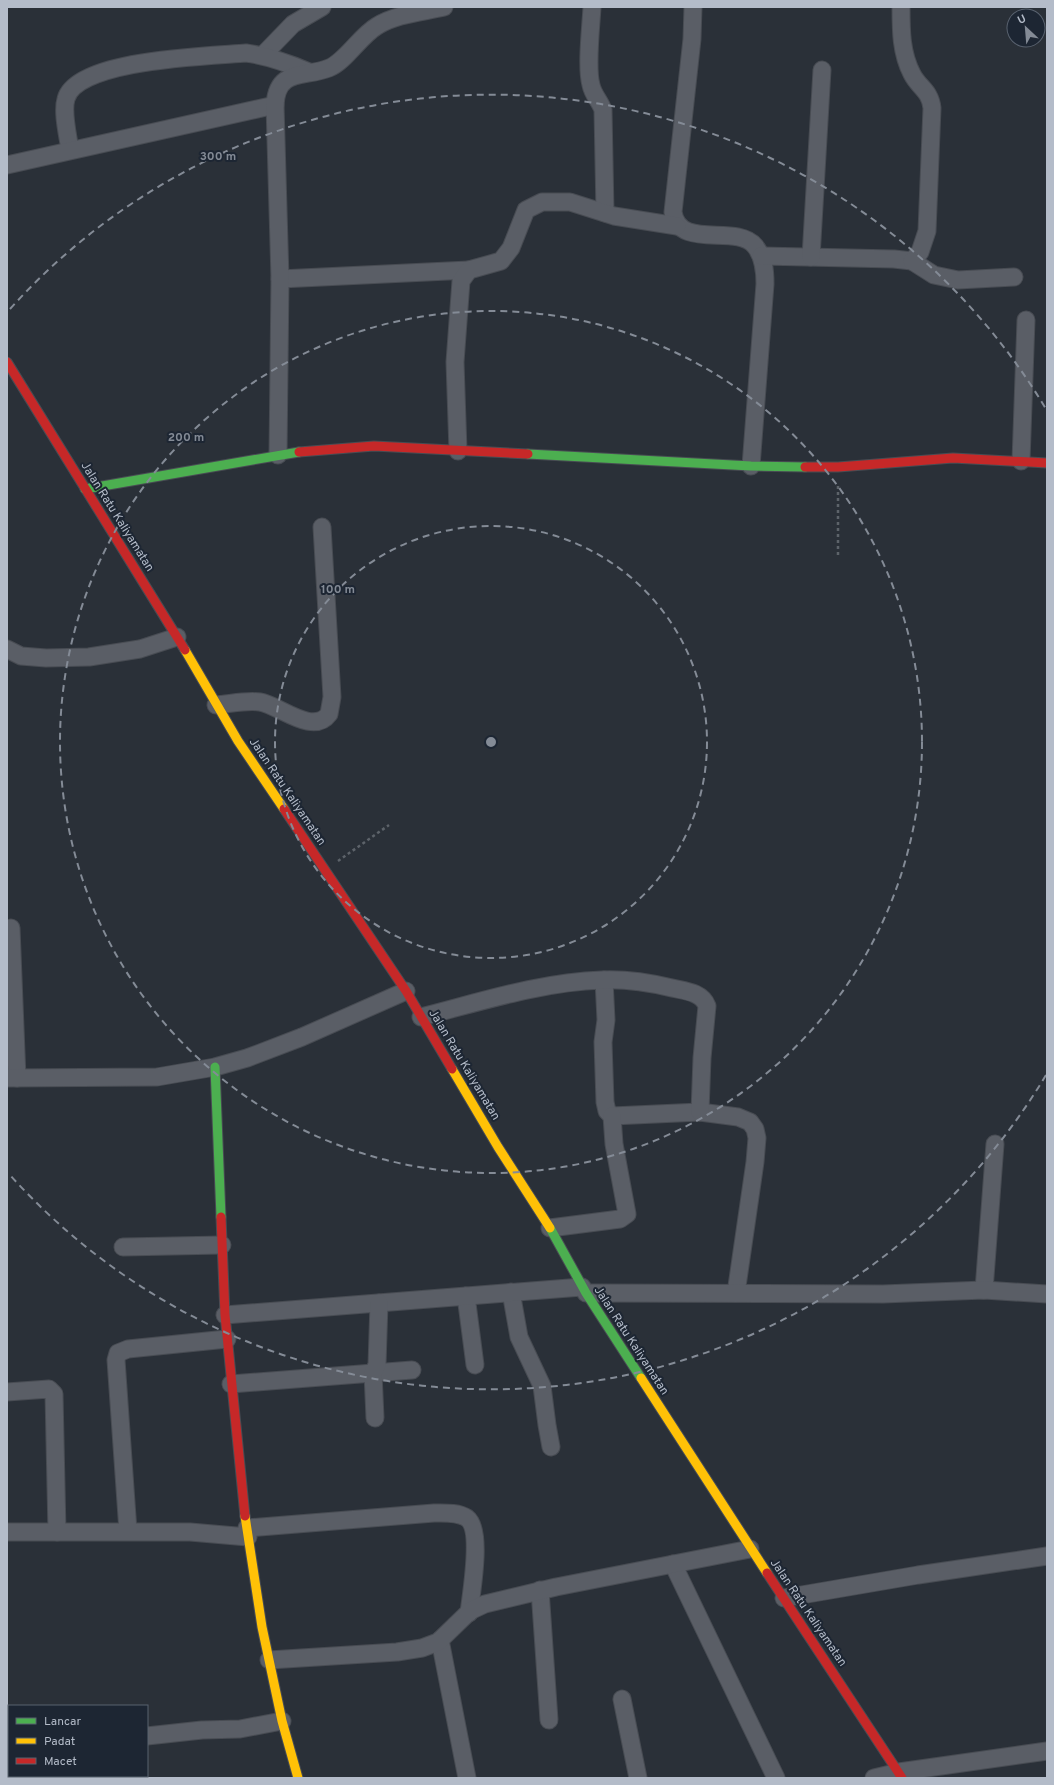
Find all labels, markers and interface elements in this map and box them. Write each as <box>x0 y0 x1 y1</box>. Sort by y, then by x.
north arrow <box>1006 8 1046 48</box>
text: U <box>1015 12 1029 28</box>
text: 300 m <box>200 149 236 165</box>
text: 200 m <box>168 430 204 446</box>
street label: Jalan Ratu Kaliyamatan <box>77 459 157 575</box>
text: 100 m <box>321 582 355 598</box>
street label: Jalan Ratu Kaliyamatan <box>245 735 329 849</box>
centre of rings <box>484 735 498 749</box>
street label: Jalan Ratu Kaliyamatan <box>425 1007 503 1123</box>
street label: Jalan Ratu Kaliyamatan <box>590 1284 672 1398</box>
street label: Jalan Ratu Kaliyamatan <box>766 1556 850 1670</box>
legend <box>8 1705 148 1777</box>
text: Lancar <box>44 1714 81 1730</box>
text: Padat <box>44 1734 75 1750</box>
text: Macet <box>44 1754 77 1770</box>

